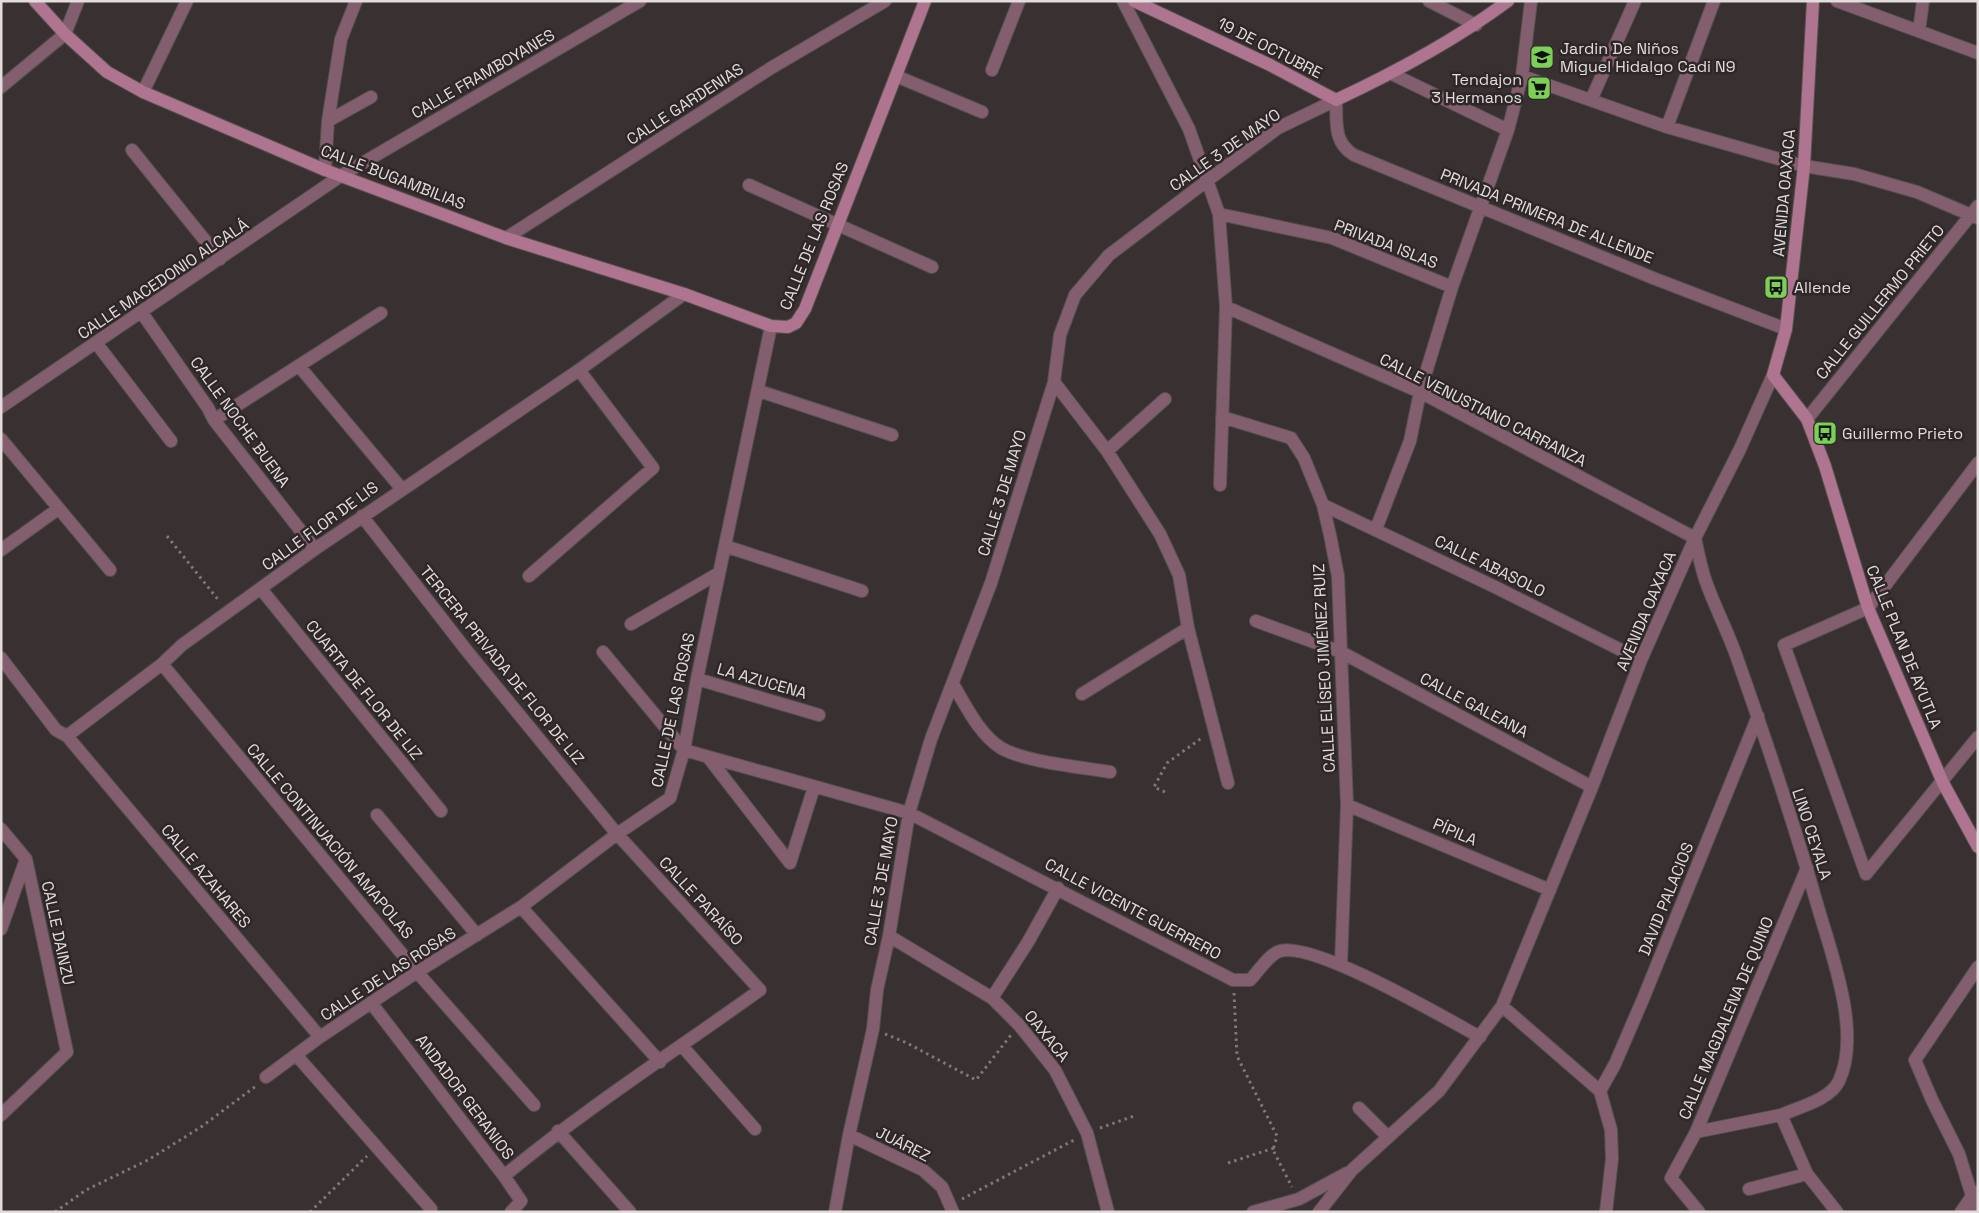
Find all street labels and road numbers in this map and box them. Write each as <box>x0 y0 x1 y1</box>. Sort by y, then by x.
street label: 19 DE OCTUBRE <box>1214 13 1326 83</box>
street label: CALLE FRAMBOYANES <box>407 24 559 124</box>
street label: CALLE GARDENIAS <box>622 58 748 150</box>
street label: CALLE 3 DE MAYO <box>1165 104 1285 196</box>
street label: AVENIDA OAXACA <box>1768 128 1800 258</box>
street label: CALLE BUGAMBILIAS <box>318 140 469 214</box>
street label: CALLE DE LAS ROSAS <box>775 159 853 313</box>
street label: PRIVADA PRIMERA DE ALLENDE <box>1437 164 1657 268</box>
street label: CALLE MACEDONIO ALCALÁ <box>73 214 253 344</box>
street label: PRIVADA ISLAS <box>1331 215 1441 273</box>
street label: CALLE GUILLERMO PRIETO <box>1811 220 1949 384</box>
street label: CALLE VENUSTIANO CARRANZA <box>1376 349 1590 471</box>
street label: CALLE NOCHE BUENA <box>185 352 295 492</box>
street label: CALLE 3 DE MAYO <box>973 427 1031 559</box>
street label: CALLE FLOR DE LIS <box>258 477 383 575</box>
street label: CALLE ABASOLO <box>1431 530 1549 602</box>
street label: AVENIDA OAXACA <box>1611 548 1681 674</box>
street label: TERCERA PRIVADA DE FLOR DE LIZ <box>415 561 589 769</box>
street label: CALLE PLAN DE AYUTLA <box>1861 562 1947 732</box>
street label: CALLE ELÍSEO JIMÉNEZ RUIZ <box>1308 563 1340 773</box>
street label: CUARTA DE FLOR DE LIZ <box>301 616 427 764</box>
street label: CALLE DE LAS ROSAS <box>646 631 700 789</box>
street label: LA AZUCENA <box>715 658 809 704</box>
street label: CALLE GALEANA <box>1416 668 1532 742</box>
street label: CALLE CONTINUACIÓN AMAPOLAS <box>242 739 418 943</box>
street label: LINO CEYALA <box>1787 786 1837 882</box>
street label: PÍPILA <box>1430 813 1480 851</box>
street label: CALLE 3 DE MAYO <box>859 815 903 947</box>
street label: CALLE AZAHARES <box>156 820 256 932</box>
street label: DAVID PALACIOS <box>1634 839 1698 959</box>
street label: CALLE PARAÍSO <box>654 852 748 950</box>
street label: CALLE VICENTE GUERRERO <box>1041 853 1225 965</box>
street label: CALLE DAINZU <box>37 879 79 987</box>
street label: CALLE MAGDALENA DE QUINO <box>1674 913 1778 1123</box>
street label: CALLE DE LAS ROSAS <box>316 922 460 1026</box>
street label: OAXACA <box>1020 1006 1074 1066</box>
street label: ANDADOR GERANIOS <box>411 1030 519 1164</box>
street label: JUÁREZ <box>872 1121 934 1167</box>

